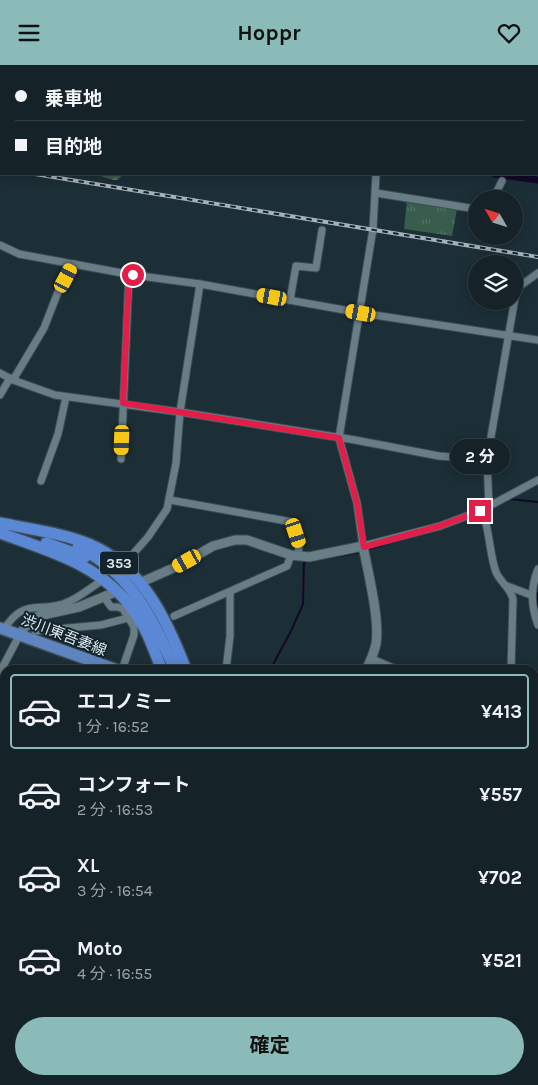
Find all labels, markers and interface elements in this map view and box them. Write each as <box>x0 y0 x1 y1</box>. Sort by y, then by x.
icon: menu <box>15 19 43 47</box>
icon: heart <box>495 19 523 47</box>
text: Hoppr <box>237 20 301 46</box>
text: 乗車地 <box>45 88 102 110</box>
text: 目的地 <box>45 136 102 158</box>
north arrow <box>468 190 522 245</box>
map controls <box>468 190 523 310</box>
button: layers <box>468 255 523 310</box>
car <box>52 261 79 295</box>
route start <box>122 264 144 286</box>
car <box>255 287 288 307</box>
car <box>344 303 377 323</box>
car <box>113 425 130 455</box>
callout: 2 分 <box>450 439 510 473</box>
text: 2 分 <box>465 447 495 466</box>
route end <box>469 500 491 522</box>
car <box>284 516 307 550</box>
car <box>170 547 203 575</box>
road number: 353 <box>100 551 138 574</box>
street label: 渋川東吾妻線 <box>19 610 109 660</box>
icon: car <box>17 689 62 734</box>
text: エコノミー <box>77 691 172 713</box>
text: ¥413 <box>481 701 522 723</box>
text: 1 分 · 16:52 <box>77 717 149 736</box>
icon: car <box>17 772 62 817</box>
text: コンフォート <box>77 774 190 796</box>
text: ¥557 <box>479 784 522 806</box>
text: 2 分 · 16:53 <box>77 800 153 819</box>
icon: car <box>17 855 62 900</box>
text: XL <box>77 855 99 877</box>
text: ¥702 <box>478 867 522 889</box>
text: 3 分 · 16:54 <box>77 881 153 900</box>
icon: car <box>17 938 62 983</box>
text: Moto <box>77 938 123 960</box>
text: ¥521 <box>482 950 522 972</box>
text: 4 分 · 16:55 <box>77 964 152 983</box>
button: 確定 <box>15 1017 524 1075</box>

